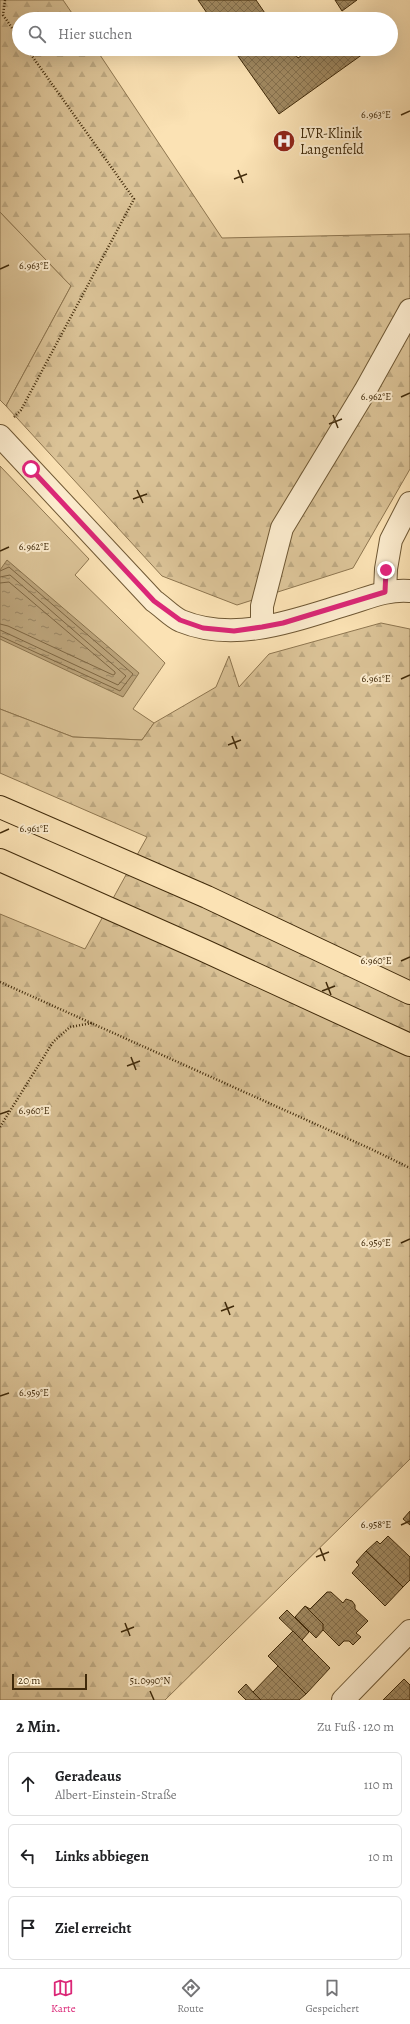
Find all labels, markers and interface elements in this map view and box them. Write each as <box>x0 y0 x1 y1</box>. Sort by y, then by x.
search box <box>12 12 398 56</box>
icon: search <box>26 23 48 45</box>
text: Hier suchen <box>58 24 132 44</box>
text: 6.963°E <box>361 108 391 121</box>
place label: LVR-Klinik Langenfeld <box>300 124 364 159</box>
hospital icon: LVR-Klinik Langenfeld <box>271 128 297 154</box>
text: 6.963°E <box>19 259 49 272</box>
text: 6.962°E <box>361 390 391 403</box>
route start <box>22 460 40 478</box>
text: 6.962°E <box>19 540 49 553</box>
route end <box>377 561 395 579</box>
text: 6.961°E <box>361 672 391 685</box>
text: 6.961°E <box>19 822 49 835</box>
text: 6.960°E <box>360 954 392 967</box>
text: 6.960°E <box>18 1104 50 1117</box>
text: 6.959°E <box>361 1236 391 1249</box>
text: 6.959°E <box>19 1386 49 1399</box>
text: 6.958°E <box>361 1518 391 1531</box>
scale bar <box>12 1672 87 1691</box>
text: 20 m <box>18 1673 40 1688</box>
text: 51.0990°N <box>130 1674 170 1687</box>
text: 2 Min. <box>16 1715 61 1738</box>
text: Zu Fuß · 120 m <box>317 1718 394 1735</box>
text: Geradeaus <box>55 1766 121 1786</box>
icon: ahead <box>17 1773 39 1795</box>
text: 110 m <box>364 1776 393 1793</box>
text: Albert-Einstein-Straße <box>55 1786 177 1803</box>
icon: left <box>17 1845 39 1867</box>
text: Links abbiegen <box>55 1846 149 1866</box>
text: 10 m <box>368 1848 393 1865</box>
icon: arrive <box>17 1917 39 1939</box>
text: Ziel erreicht <box>55 1918 131 1938</box>
tab: Karte <box>51 1977 76 2016</box>
tab: Route <box>177 1977 204 2016</box>
tab: Gespeichert <box>305 1977 359 2016</box>

